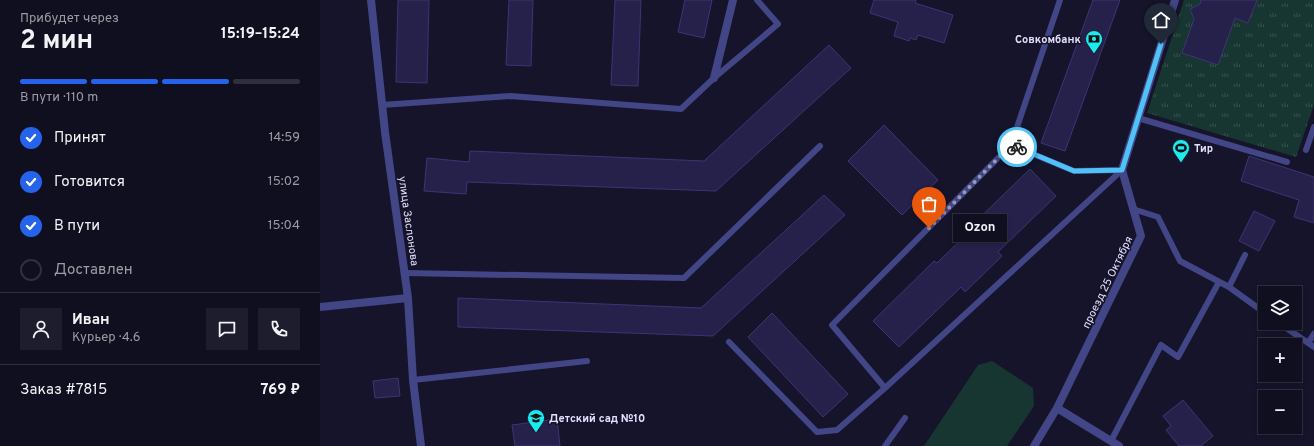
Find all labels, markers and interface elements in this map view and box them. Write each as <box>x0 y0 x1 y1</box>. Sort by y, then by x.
pin <box>1144 3 1178 44</box>
icon: home <box>1150 9 1172 31</box>
text: Прибудет через <box>20 11 119 27</box>
text: 2 мин <box>20 25 93 58</box>
text: 15:19–15:24 <box>221 25 300 44</box>
bank icon: Совкомбанк <box>1084 29 1104 54</box>
place label: Совкомбанк <box>1015 33 1082 47</box>
text: В пути · 110 m <box>20 90 98 106</box>
icon: check <box>20 127 42 149</box>
courier <box>997 127 1037 167</box>
text: Принят <box>54 129 106 148</box>
text: 14:59 <box>269 130 300 146</box>
icon: bike <box>1006 136 1028 158</box>
sports icon: Тир <box>1171 138 1191 163</box>
place label: Тир <box>1194 142 1213 156</box>
icon: check <box>20 171 42 193</box>
text: Готовится <box>54 173 125 192</box>
text: 15:02 <box>268 174 300 190</box>
street label: улица Заслонова <box>395 175 421 267</box>
pin <box>912 187 946 228</box>
icon: bag <box>918 193 940 215</box>
callout: Ozon <box>953 214 1007 242</box>
icon: check <box>20 215 42 237</box>
text: В пути <box>54 217 100 236</box>
text: 15:04 <box>268 218 300 234</box>
text: Ozon <box>964 220 996 236</box>
street label: проезд 25 Октября <box>1079 234 1136 331</box>
text: Доставлен <box>54 261 133 280</box>
map controls <box>1258 286 1302 434</box>
button: layers <box>1258 286 1302 330</box>
button: person <box>20 308 62 350</box>
button: chat <box>206 308 248 350</box>
button: phone <box>258 308 300 350</box>
text: Иван <box>72 311 110 330</box>
text: Курьер · 4.6 <box>72 330 141 346</box>
button: + <box>1258 338 1302 382</box>
text: Заказ #7815 <box>20 381 107 400</box>
text: 769 ₽ <box>261 381 300 400</box>
button: − <box>1258 390 1302 434</box>
school or university icon: Детский сад №10 <box>526 408 546 433</box>
place label: Детский сад №10 <box>549 412 645 426</box>

